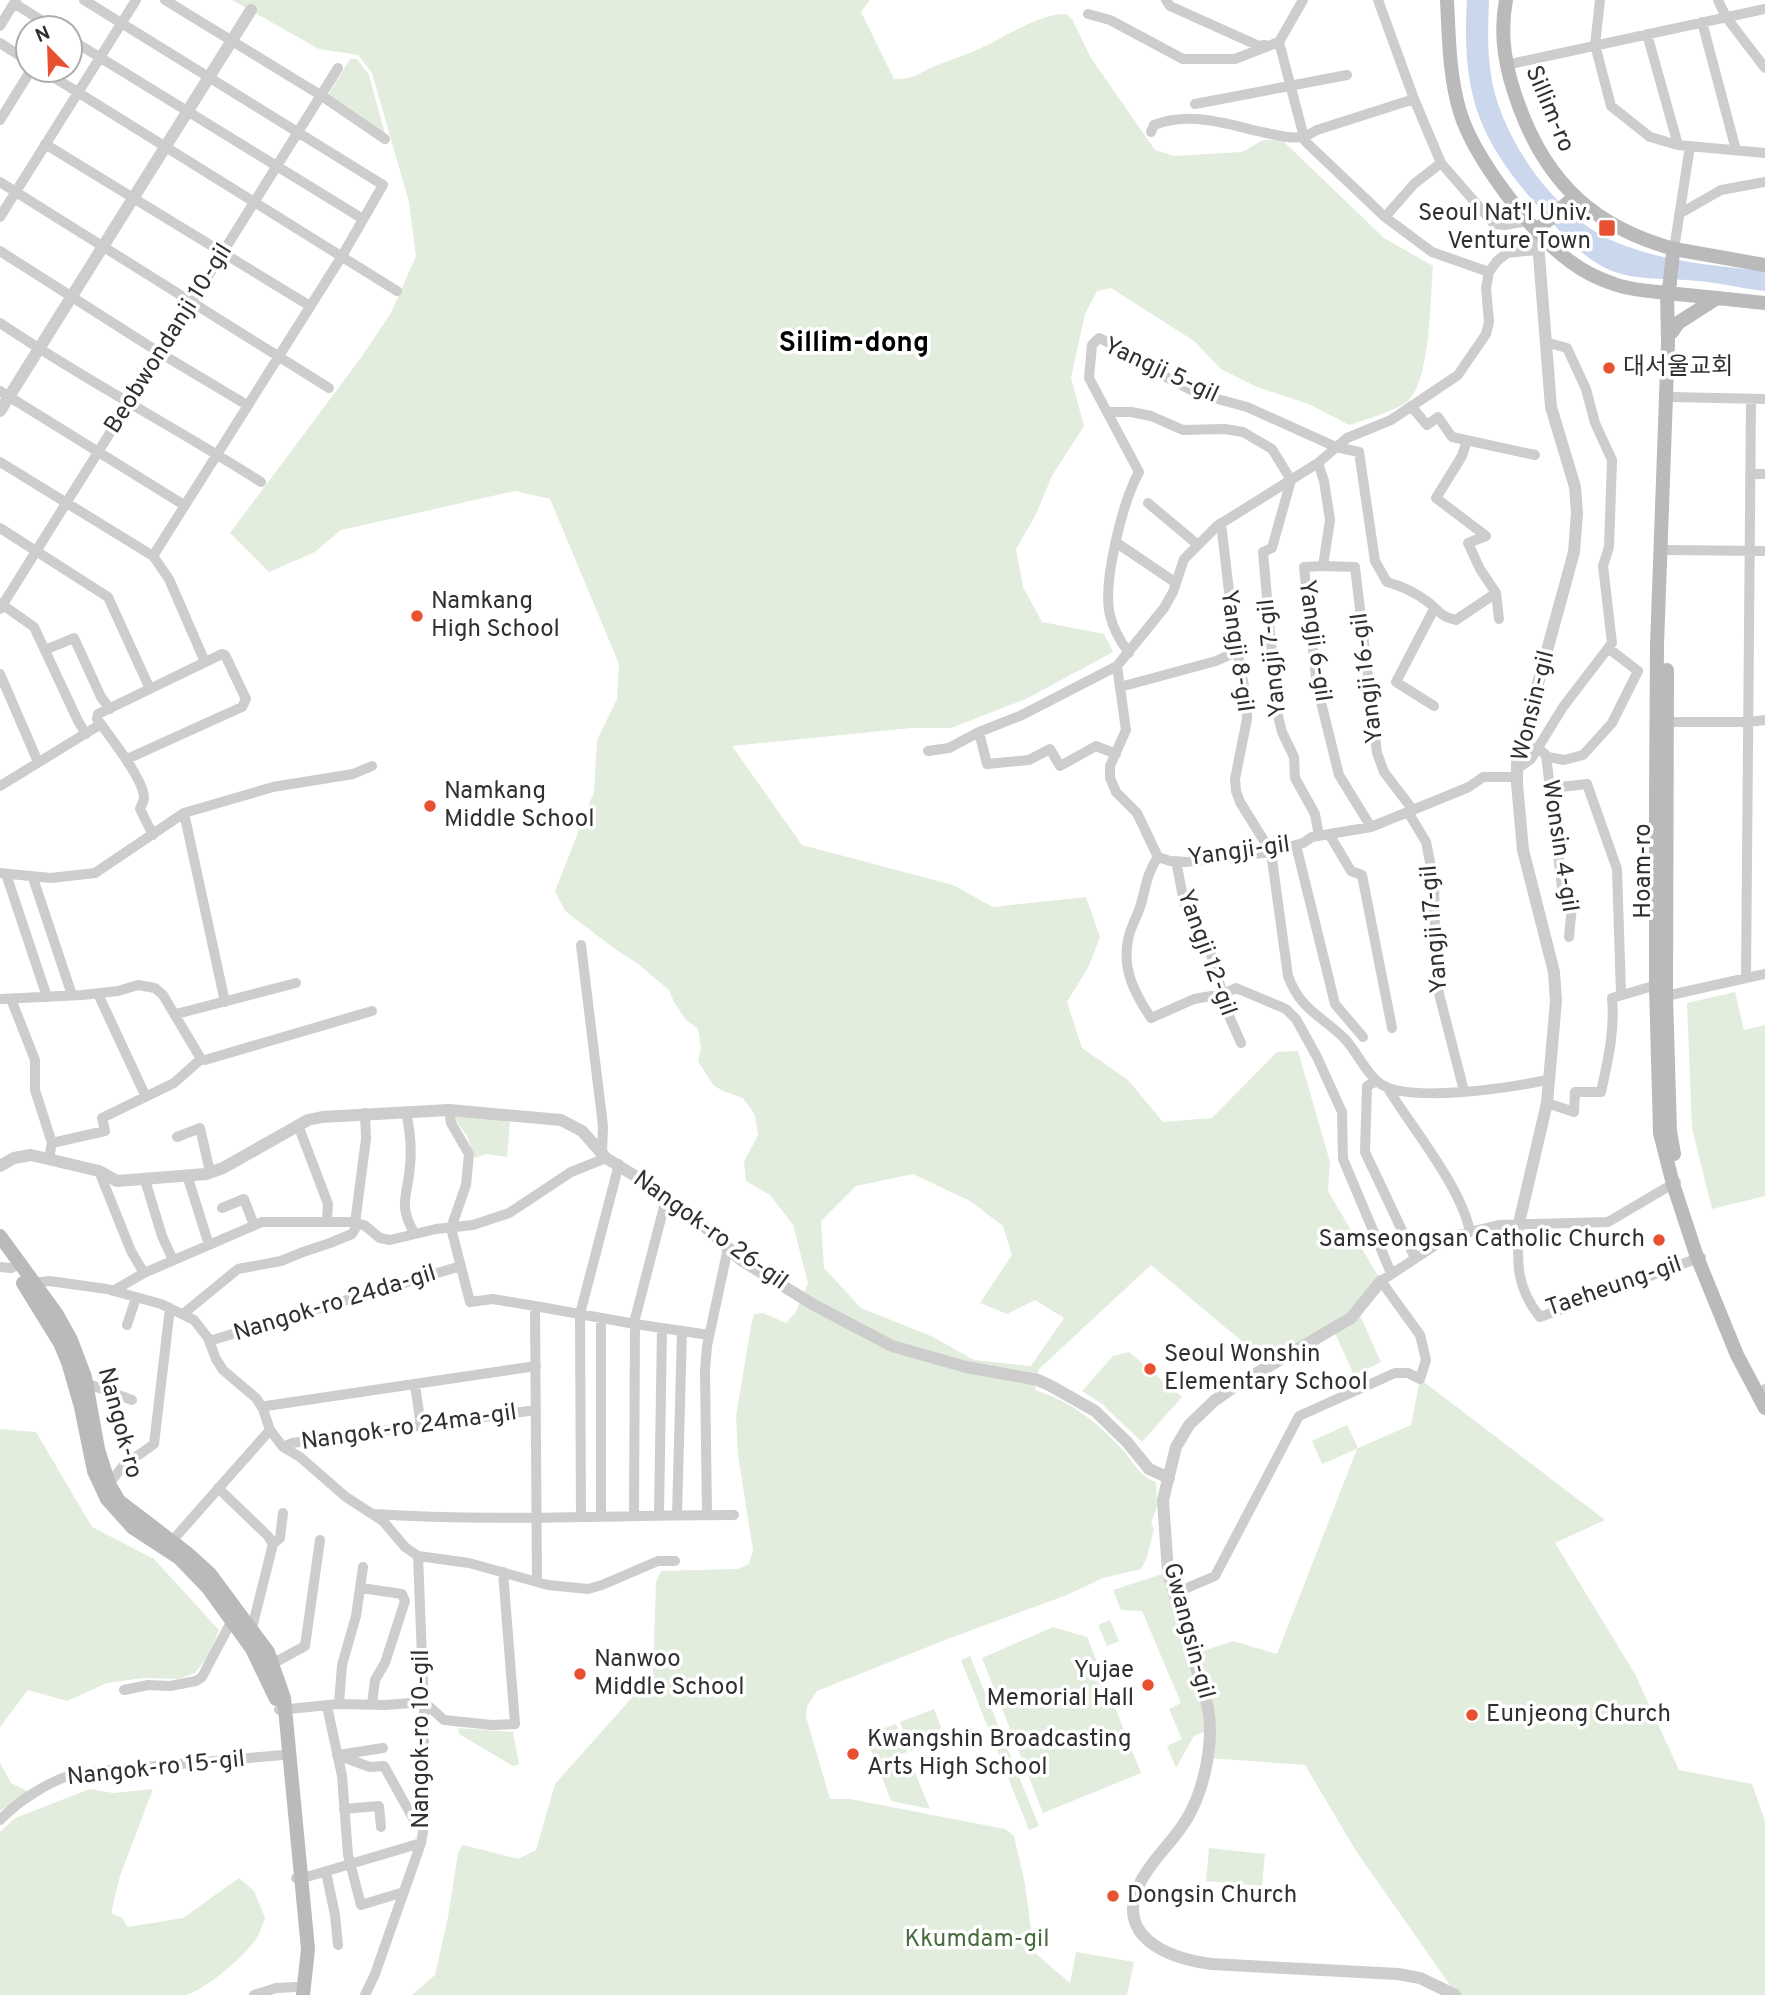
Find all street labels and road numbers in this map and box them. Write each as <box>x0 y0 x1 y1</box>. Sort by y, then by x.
street label: Sillim-ro <box>1517 61 1581 157</box>
street label: Beobwondanji 10-gil <box>98 238 240 440</box>
street label: Yangji 5-gil <box>1099 331 1223 411</box>
street label: Yangji 6-gil <box>1291 578 1337 704</box>
street label: Yangji 8-gil <box>1213 588 1259 714</box>
street label: Yangji 7-gil <box>1252 597 1294 719</box>
street label: Yangji 16-gil <box>1345 611 1391 745</box>
street label: Wonsin-gil <box>1506 648 1562 764</box>
street label: Wonsin 4-gil <box>1534 778 1584 914</box>
street label: Hoam-ro <box>1629 823 1659 919</box>
street label: Yangji-gil <box>1186 830 1292 874</box>
street label: Yangji 17-gil <box>1414 864 1456 994</box>
street label: Yangji 12-gil <box>1169 886 1243 1020</box>
street label: Nangok-ro 26-gil <box>627 1165 793 1297</box>
street label: Taeheung-gil <box>1542 1250 1686 1324</box>
street label: Nangok-ro 24da-gil <box>230 1259 440 1349</box>
street label: Nangok-ro <box>90 1364 148 1482</box>
street label: Nangok-ro 24ma-gil <box>299 1398 519 1458</box>
street label: Gwangsin-gil <box>1155 1560 1221 1702</box>
street label: Nangok-ro 10-gil <box>407 1649 437 1829</box>
street label: Nangok-ro 15-gil <box>66 1745 246 1793</box>

